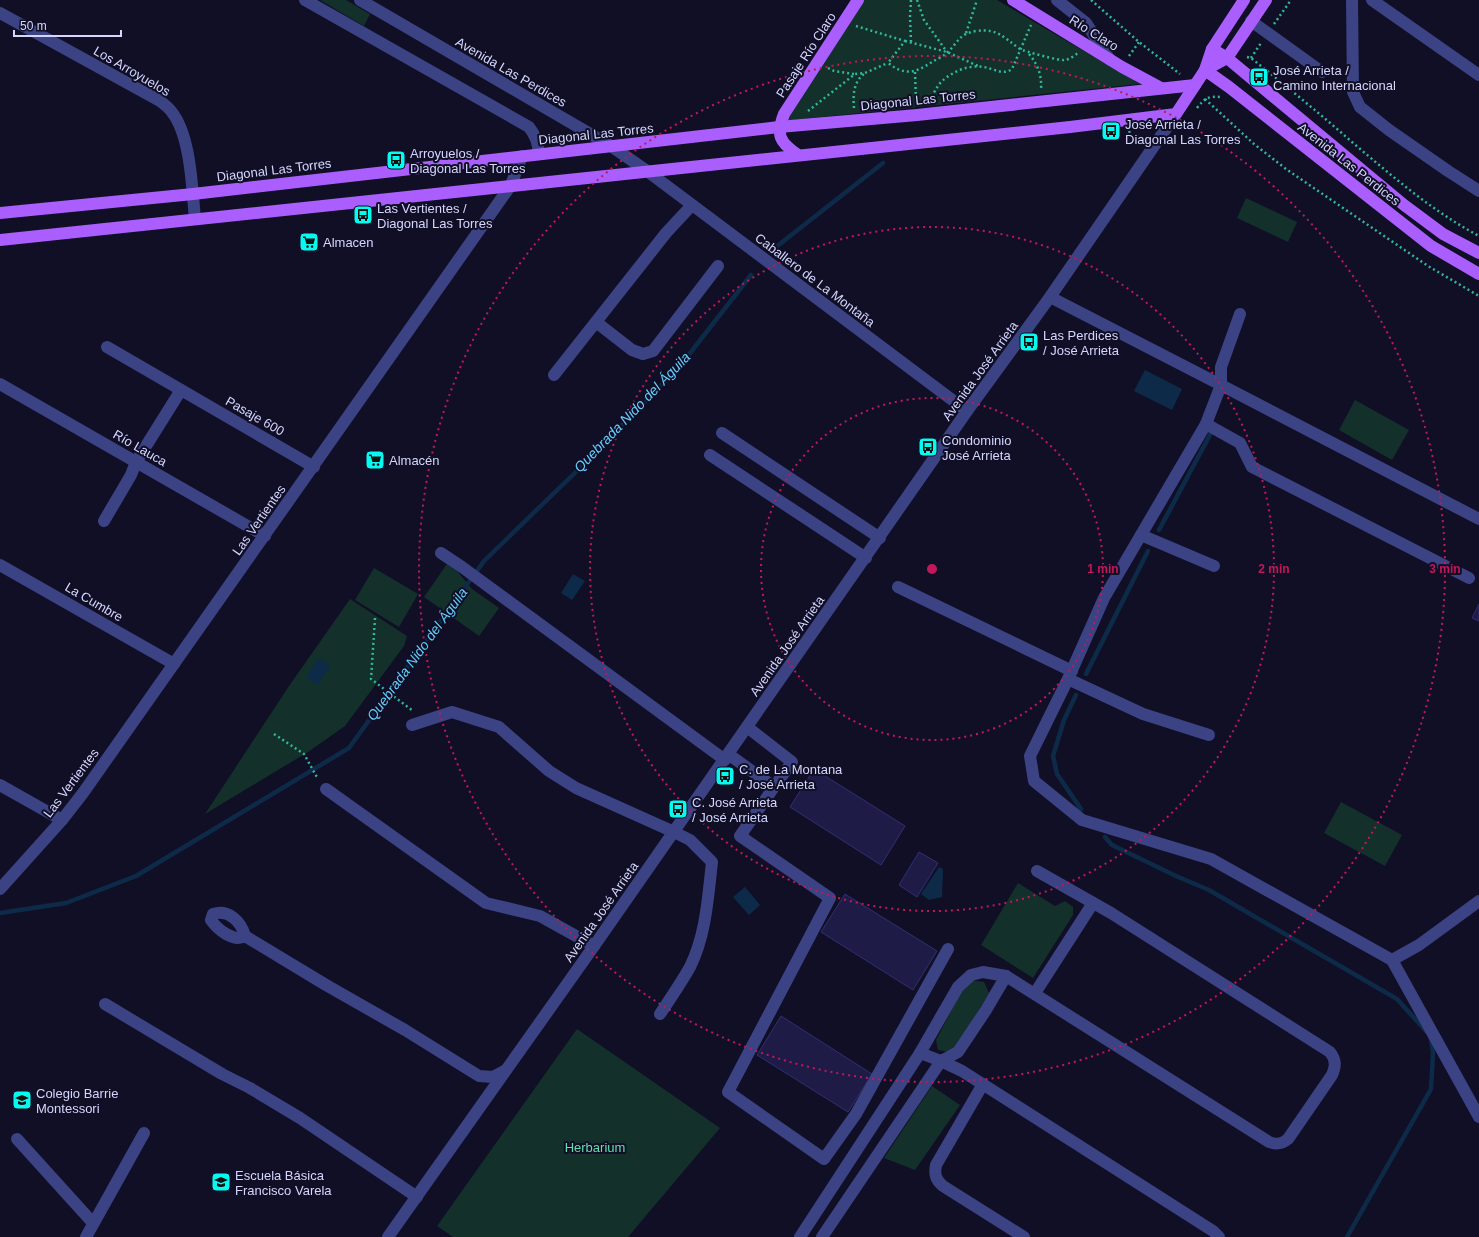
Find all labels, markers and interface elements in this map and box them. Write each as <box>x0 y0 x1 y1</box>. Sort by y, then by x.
street label: Pasaje Río Claro <box>773 10 839 100</box>
scale bar <box>14 12 121 38</box>
street label: Río Claro <box>1067 12 1121 54</box>
text: 50 m <box>20 19 47 33</box>
street label: Avenida Las Perdices <box>453 34 570 110</box>
street label: Los Arroyuelos <box>91 43 173 99</box>
place label: José Arrieta / Camino Internacional <box>1273 63 1396 93</box>
bus stop icon: José Arrieta / Camino Internacional <box>1248 66 1270 88</box>
street label: Diagonal Las Torres <box>860 86 977 113</box>
place label: José Arrieta / Diagonal Las Torres <box>1125 117 1241 147</box>
street label: Avenida Las Perdices <box>1295 119 1403 209</box>
street label: Diagonal Las Torres <box>538 120 655 147</box>
bus stop icon: José Arrieta / Diagonal Las Torres <box>1100 120 1122 142</box>
place label: Arroyuelos / Diagonal Las Torres <box>410 146 526 176</box>
bus stop icon: Arroyuelos / Diagonal Las Torres <box>385 149 407 171</box>
street label: Diagonal Las Torres <box>216 155 333 184</box>
place label: Las Vertientes / Diagonal Las Torres <box>377 201 493 231</box>
bus stop icon: Las Vertientes / Diagonal Las Torres <box>352 204 374 226</box>
street label: Caballero de La Montaña <box>752 230 878 330</box>
supermarket icon: Almacen <box>298 231 320 253</box>
place label: Almacen <box>323 235 374 250</box>
street label: Avenida José Arrieta <box>939 318 1021 424</box>
place label: Las Perdices / José Arrieta <box>1043 328 1120 358</box>
bus stop icon: Las Perdices / José Arrieta <box>1018 331 1040 353</box>
water label: Quebrada Nido del Águila <box>571 349 694 475</box>
street label: Pasaje 600 <box>223 393 287 439</box>
street label: Río Lauca <box>111 427 170 470</box>
place label: Condominio José Arrieta <box>942 433 1011 463</box>
bus stop icon: Condominio José Arrieta <box>917 436 939 458</box>
supermarket icon: Almacén <box>364 449 386 471</box>
place label: Almacén <box>389 453 440 468</box>
street label: Las Vertientes <box>229 482 289 558</box>
centre of rings <box>925 562 939 576</box>
text: 1 min <box>1087 562 1119 576</box>
text: 2 min <box>1258 562 1290 576</box>
text: 3 min <box>1429 562 1461 576</box>
street label: La Cumbre <box>62 579 126 625</box>
water label: Quebrada Nido del Águila <box>363 584 471 724</box>
street label: Avenida José Arrieta <box>747 592 828 699</box>
street label: Las Vertientes <box>40 745 102 820</box>
place label: C. de La Montana / José Arrieta <box>739 762 843 792</box>
bus stop icon: C. de La Montana / José Arrieta <box>714 765 736 787</box>
place label: C. José Arrieta / José Arrieta <box>692 795 778 825</box>
bus stop icon: C. José Arrieta / José Arrieta <box>667 798 689 820</box>
street label: Avenida José Arrieta <box>561 858 642 965</box>
place label: Colegio Barrie Montessori <box>36 1086 118 1116</box>
school or university icon: Colegio Barrie Montessori <box>11 1089 33 1111</box>
park label: Herbarium <box>565 1140 625 1155</box>
place label: Escuela Básica Francisco Varela <box>235 1168 332 1198</box>
school or university icon: Escuela Básica Francisco Varela <box>210 1171 232 1193</box>

